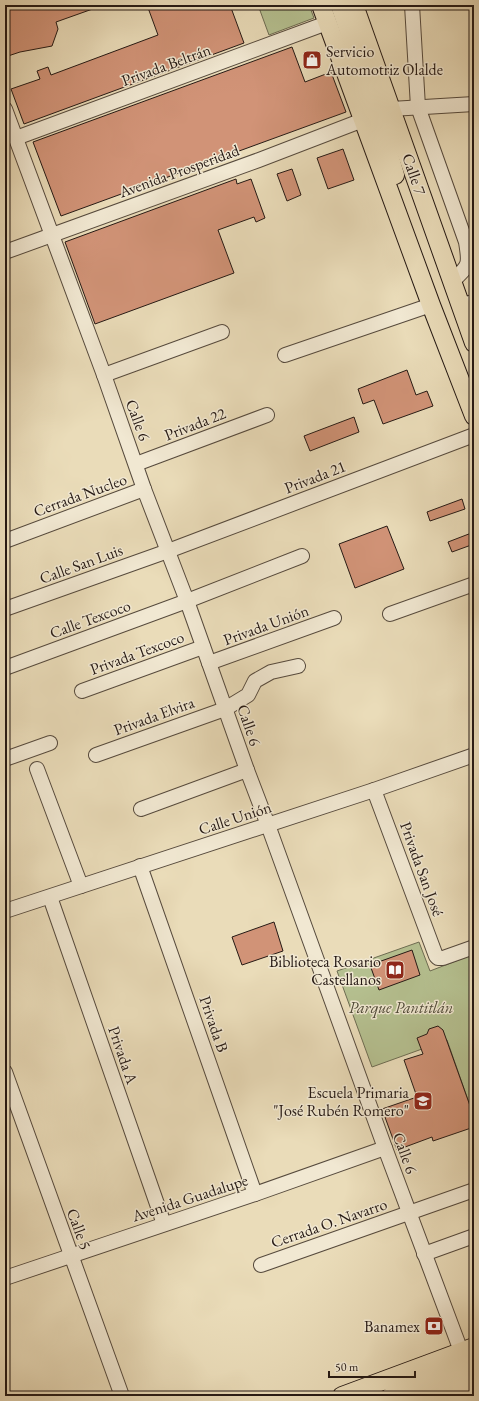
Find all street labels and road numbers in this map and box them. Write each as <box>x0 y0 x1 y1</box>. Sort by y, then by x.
street label: Privada Beltrán <box>118 39 214 91</box>
street label: Avenida Prosperidad <box>115 139 243 203</box>
street label: Calle 7 <box>397 150 431 198</box>
street label: Calle 6 <box>121 396 155 444</box>
street label: Privada 22 <box>161 403 229 445</box>
street label: Privada 21 <box>281 456 349 498</box>
street label: Cerrada Nucleo <box>30 468 130 522</box>
street label: Calle San Luis <box>36 539 126 589</box>
street label: Calle Texcoco <box>47 595 133 643</box>
street label: Privada Unión <box>220 600 312 650</box>
street label: Privada Texcoco <box>87 626 187 680</box>
street label: Privada Elvira <box>111 691 198 740</box>
street label: Calle 6 <box>232 701 266 749</box>
street label: Calle Unión <box>196 796 275 840</box>
street label: Privada San José <box>395 819 449 919</box>
street label: Privada B <box>195 993 233 1055</box>
street label: Privada A <box>103 1023 143 1088</box>
street label: Calle 6 <box>388 1129 422 1177</box>
street label: Avenida Guadalupe <box>128 1169 251 1227</box>
street label: Cerrada O. Navarro <box>268 1193 390 1253</box>
street label: Calle 5 <box>62 1205 96 1253</box>

